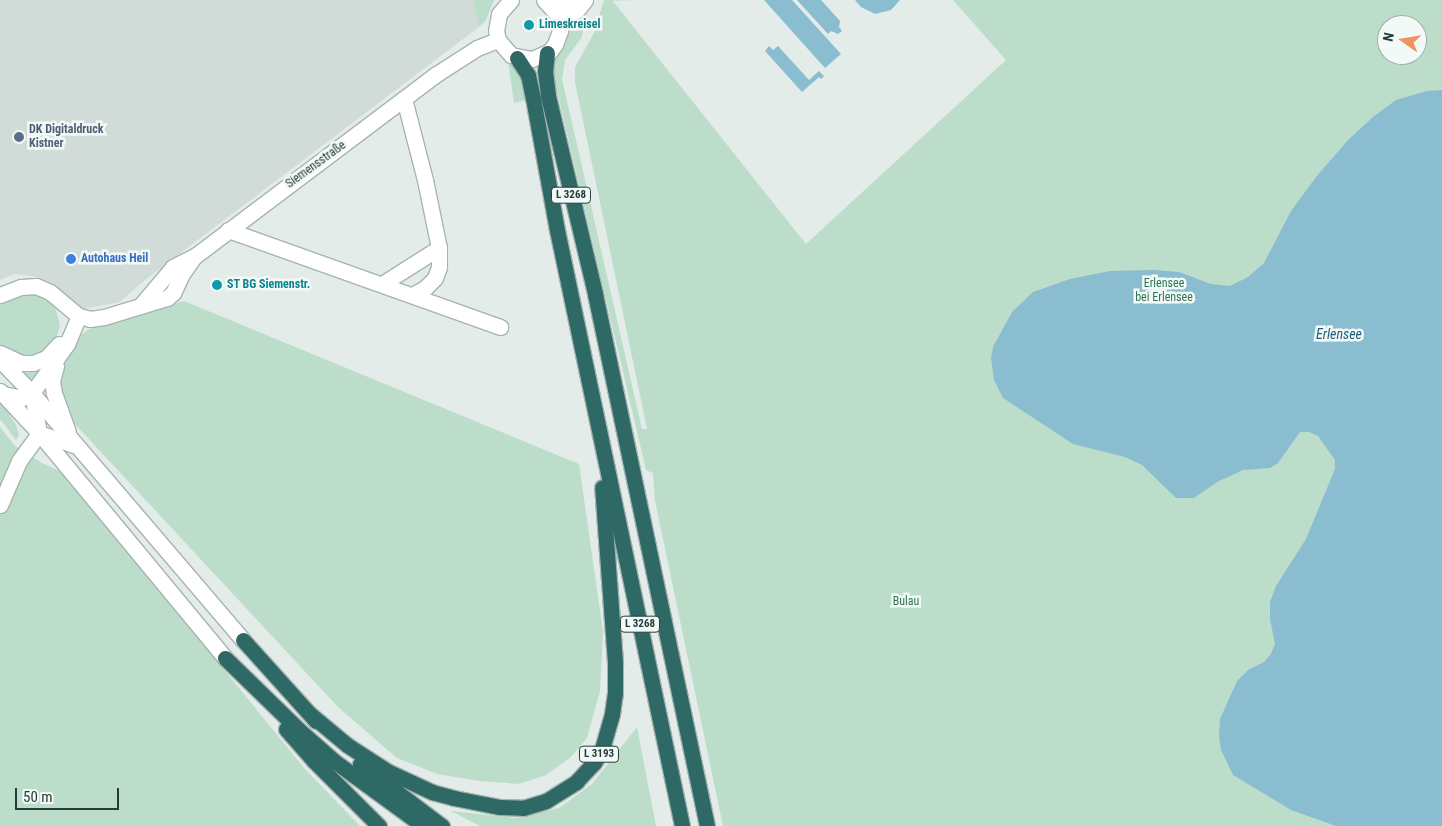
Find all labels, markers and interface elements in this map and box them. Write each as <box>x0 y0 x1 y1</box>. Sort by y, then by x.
north arrow <box>1377 15 1427 65</box>
place label: Limeskreisel <box>539 18 600 32</box>
marker: Limeskreisel <box>523 19 535 31</box>
text: N <box>1380 31 1397 43</box>
place label: DK Digitaldruck Kistner <box>29 123 103 151</box>
marker: DK Digitaldruck Kistner <box>13 131 25 143</box>
street label: Siemensstraße <box>283 138 349 192</box>
road number: L 3268 <box>550 186 592 204</box>
place label: Autohaus Heil <box>81 252 148 266</box>
marker: Autohaus Heil <box>65 253 77 265</box>
park label: Erlensee bei Erlensee <box>1135 277 1193 305</box>
place label: ST BG Siemenstr. <box>227 278 311 292</box>
marker: ST BG Siemenstr. <box>211 279 223 291</box>
water label: Erlensee <box>1316 326 1362 342</box>
park label: Bulau <box>893 595 919 609</box>
road number: L 3268 <box>619 616 661 632</box>
road number: L 3193 <box>578 746 620 762</box>
scale bar <box>18 778 121 810</box>
text: 50 m <box>23 788 53 806</box>

